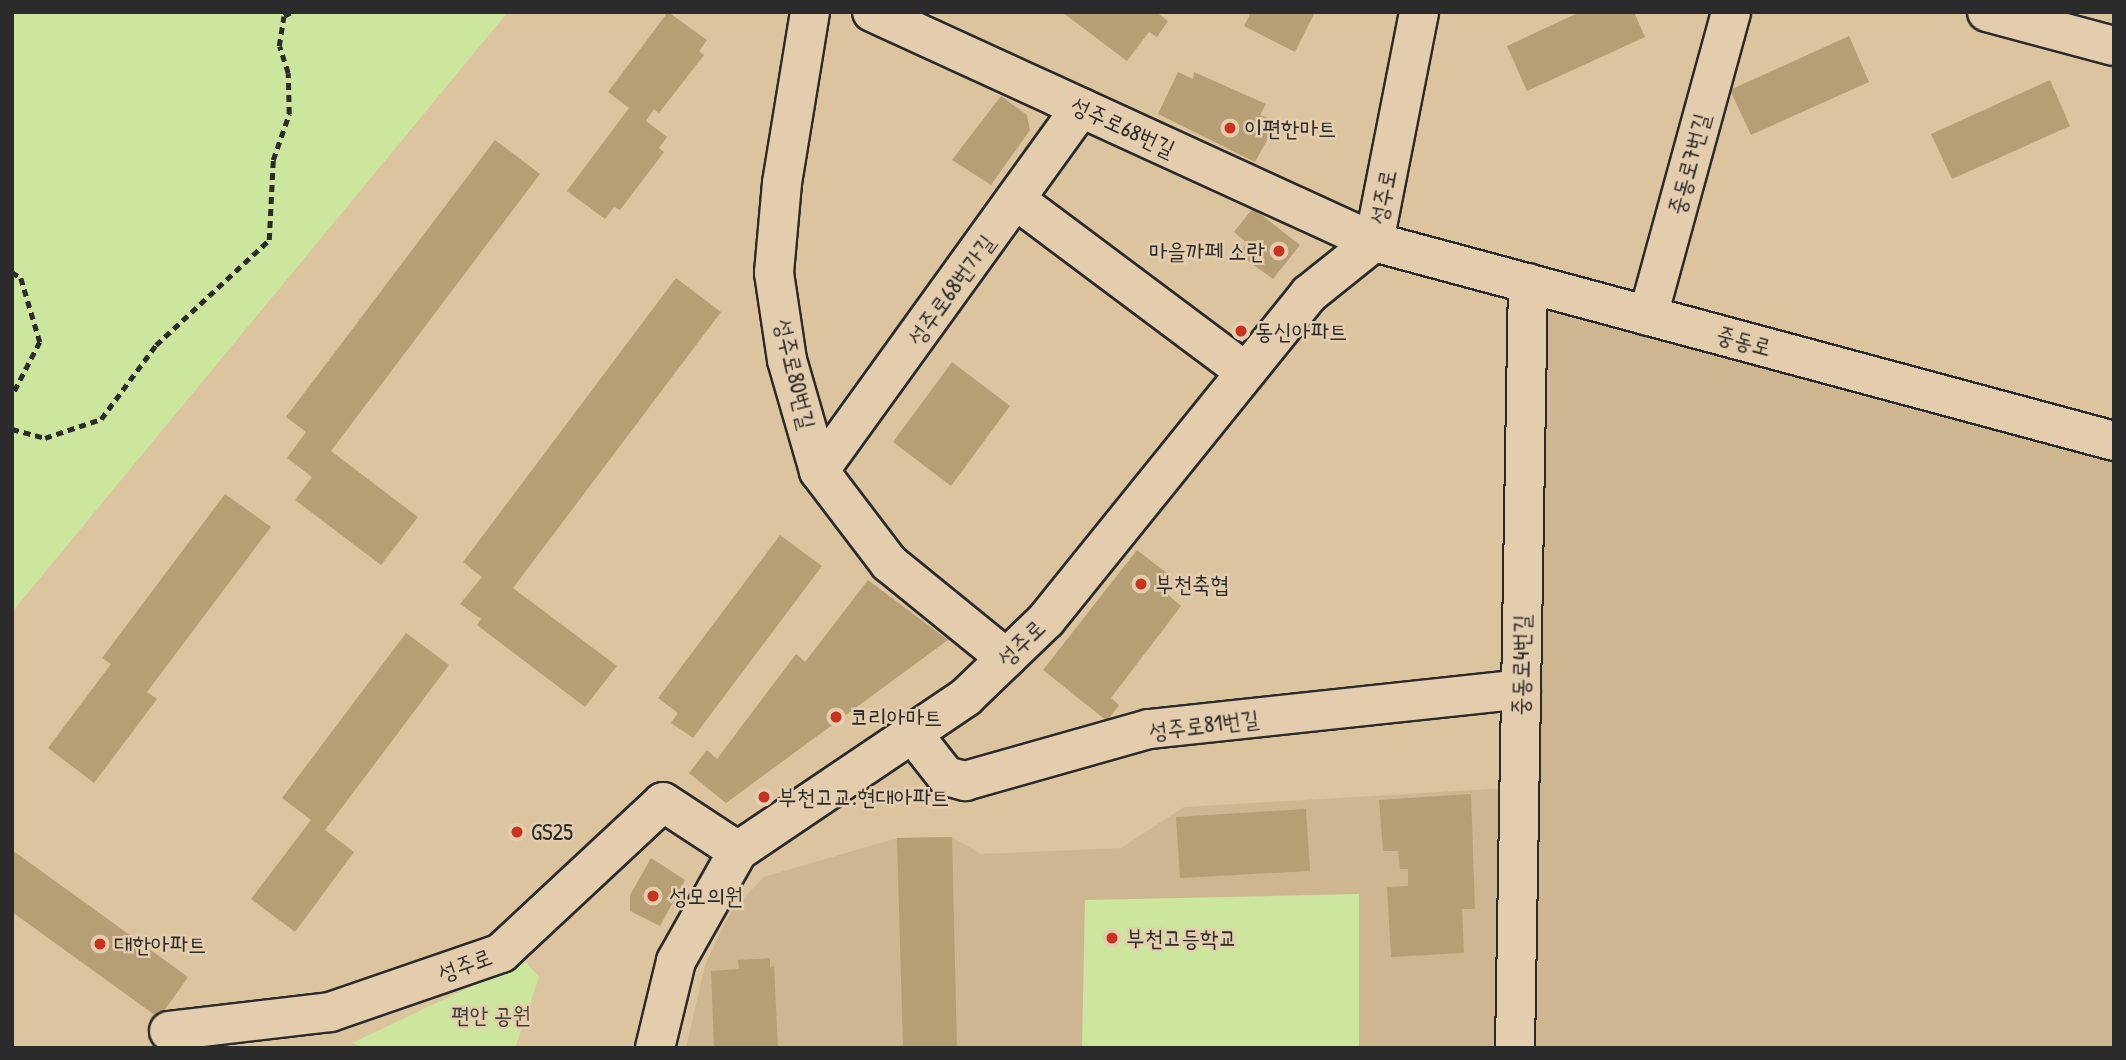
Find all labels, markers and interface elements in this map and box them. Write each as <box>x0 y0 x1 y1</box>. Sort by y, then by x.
street label: 성주로68번길 <box>1067 91 1179 163</box>
street label: 중동로7번길 <box>1662 110 1716 218</box>
place label: 이편한마트 <box>1244 114 1337 142</box>
marker: 이편한마트 <box>1222 120 1238 136</box>
street label: 성주로 <box>1364 167 1402 227</box>
street label: 성주로68번가길 <box>902 229 1000 351</box>
place label: 마을까페 소란 <box>1149 237 1265 265</box>
marker: 마을까페 소란 <box>1271 243 1287 259</box>
street label: 성주로80번길 <box>769 316 821 432</box>
place label: 동신아파트 <box>1255 317 1348 345</box>
street label: 중동로 <box>1714 320 1774 362</box>
marker: 동신아파트 <box>1233 323 1249 339</box>
place label: 부천축협 <box>1155 570 1229 598</box>
marker: 부천축협 <box>1133 576 1149 592</box>
street label: 성주로 <box>991 614 1051 672</box>
street label: 중동로4번길 <box>1506 614 1536 716</box>
place label: 코리아마트 <box>850 703 943 731</box>
street label: 성주로81번길 <box>1147 705 1261 745</box>
marker: 코리아마트 <box>828 709 844 725</box>
place label: 부천고교.현대아파트 <box>778 783 949 811</box>
marker: 부천고교.현대아파트 <box>756 789 772 805</box>
place label: GS25 <box>531 818 573 846</box>
marker: GS25 <box>509 824 525 840</box>
place label: 성모의원 <box>669 882 743 910</box>
marker: 성모의원 <box>643 886 663 906</box>
place label: 부천고등학교 <box>1126 924 1237 952</box>
place label: 대한아파트 <box>114 930 207 958</box>
marker: 부천고등학교 <box>1104 930 1120 946</box>
marker: 대한아파트 <box>92 936 108 952</box>
street label: 성주로 <box>434 943 496 987</box>
park label: 편안 공원 <box>451 1001 531 1029</box>

